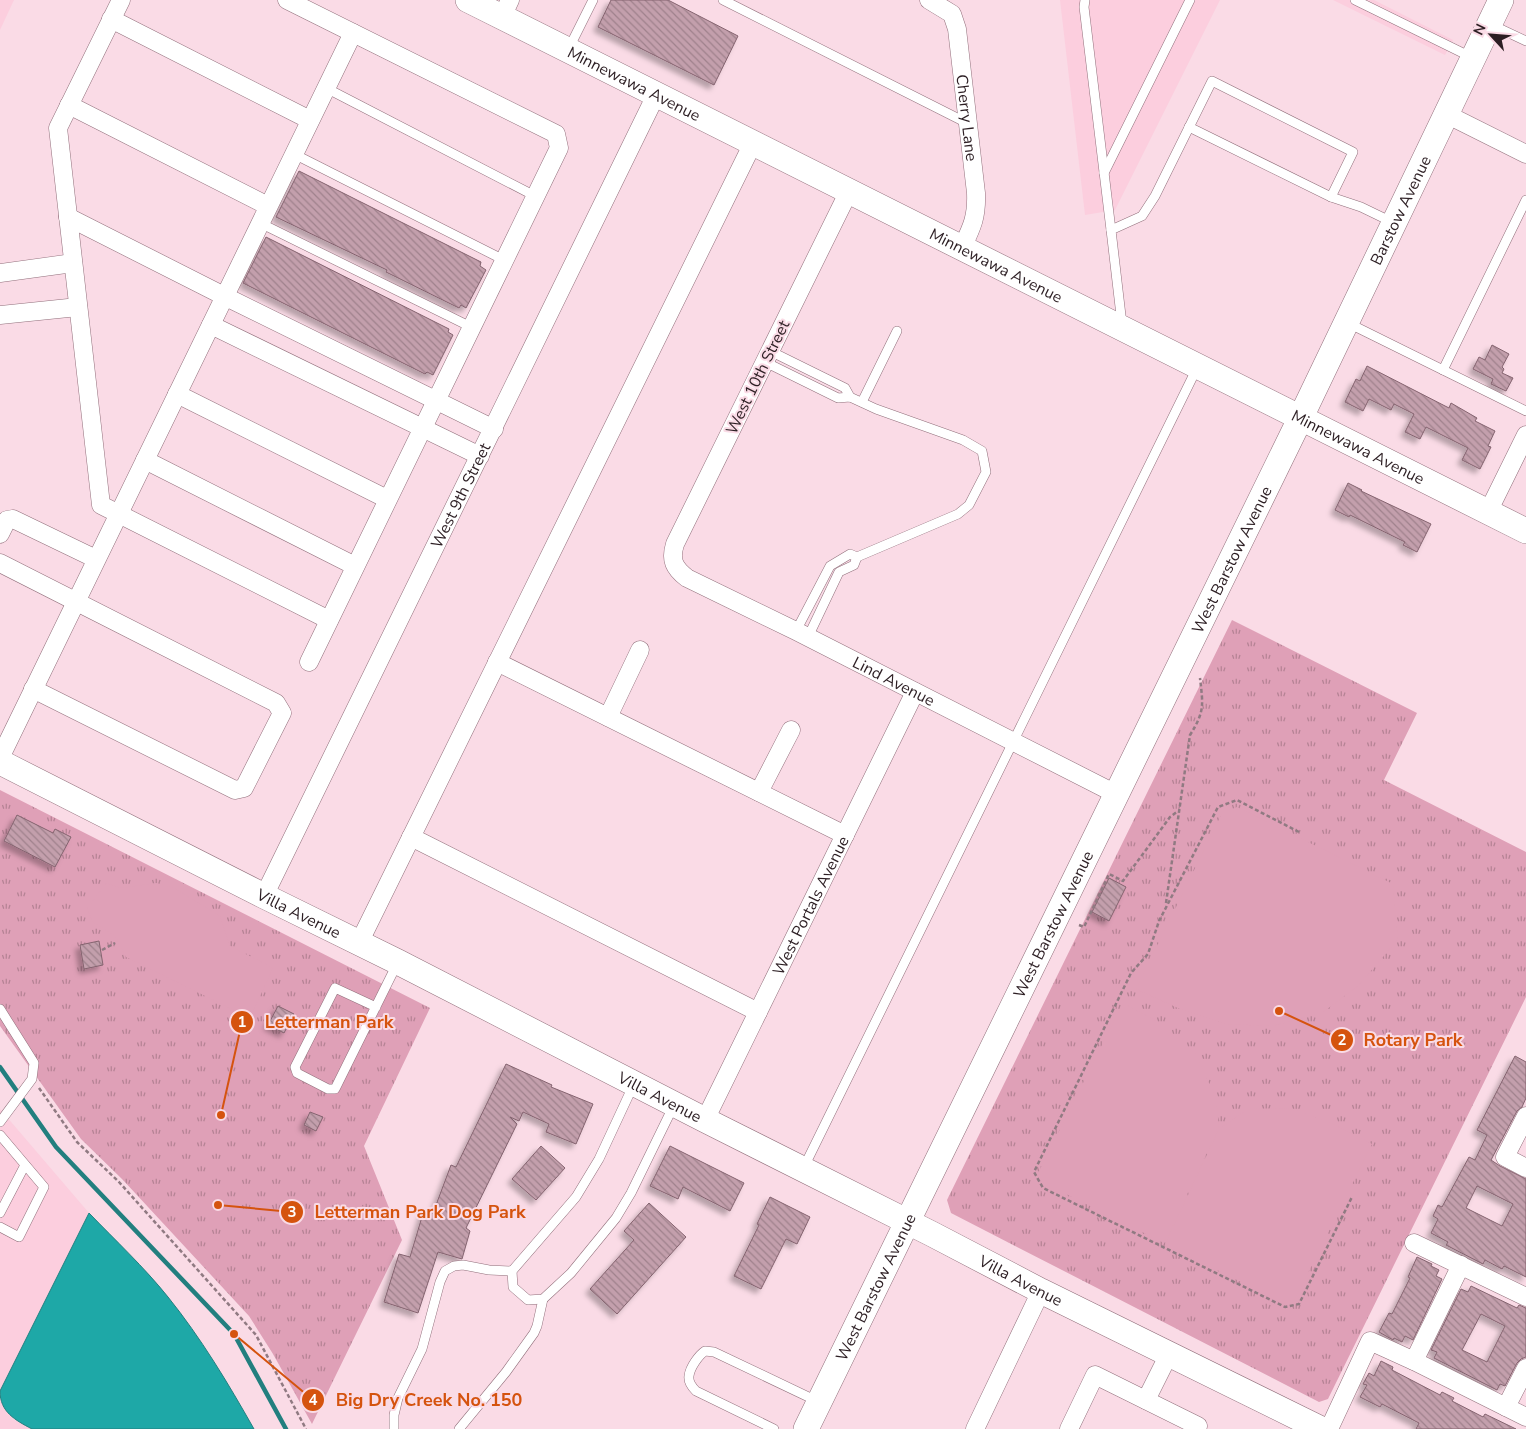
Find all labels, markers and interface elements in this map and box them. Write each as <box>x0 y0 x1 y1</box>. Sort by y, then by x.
north arrow <box>1466 10 1516 60</box>
text: N <box>1469 21 1491 38</box>
street label: Minnewawa Avenue <box>564 42 704 127</box>
street label: Cherry Lane <box>950 73 982 163</box>
street label: Barstow Avenue <box>1365 152 1437 269</box>
street label: Minnewawa Avenue <box>926 223 1066 309</box>
street label: West 10th Street <box>721 316 795 438</box>
street label: Minnewawa Avenue <box>1287 405 1428 490</box>
street label: West 9th Street <box>426 439 496 552</box>
street label: West Barstow Avenue <box>1187 482 1278 637</box>
street label: Lind Avenue <box>849 652 938 712</box>
street label: West Portals Avenue <box>768 833 855 979</box>
street label: West Barstow Avenue <box>1008 847 1099 1002</box>
street label: Villa Avenue <box>252 884 344 944</box>
callout: Letterman Park <box>230 1005 403 1038</box>
text: Letterman Park <box>265 1010 394 1034</box>
text: 1 <box>237 1012 247 1032</box>
callout: Rotary Park <box>1329 1023 1473 1056</box>
text: Rotary Park <box>1364 1028 1463 1052</box>
text: 2 <box>1337 1030 1347 1050</box>
street label: Villa Avenue <box>613 1067 705 1128</box>
callout: Letterman Park Dog Park <box>279 1195 535 1228</box>
text: Letterman Park Dog Park <box>314 1200 526 1224</box>
text: 3 <box>287 1202 297 1222</box>
street label: West Barstow Avenue <box>831 1210 922 1365</box>
street label: Villa Avenue <box>974 1250 1066 1312</box>
callout: Big Dry Creek No. 150 <box>301 1383 533 1416</box>
text: Big Dry Creek No. 150 <box>336 1388 523 1412</box>
text: 4 <box>308 1390 318 1410</box>

